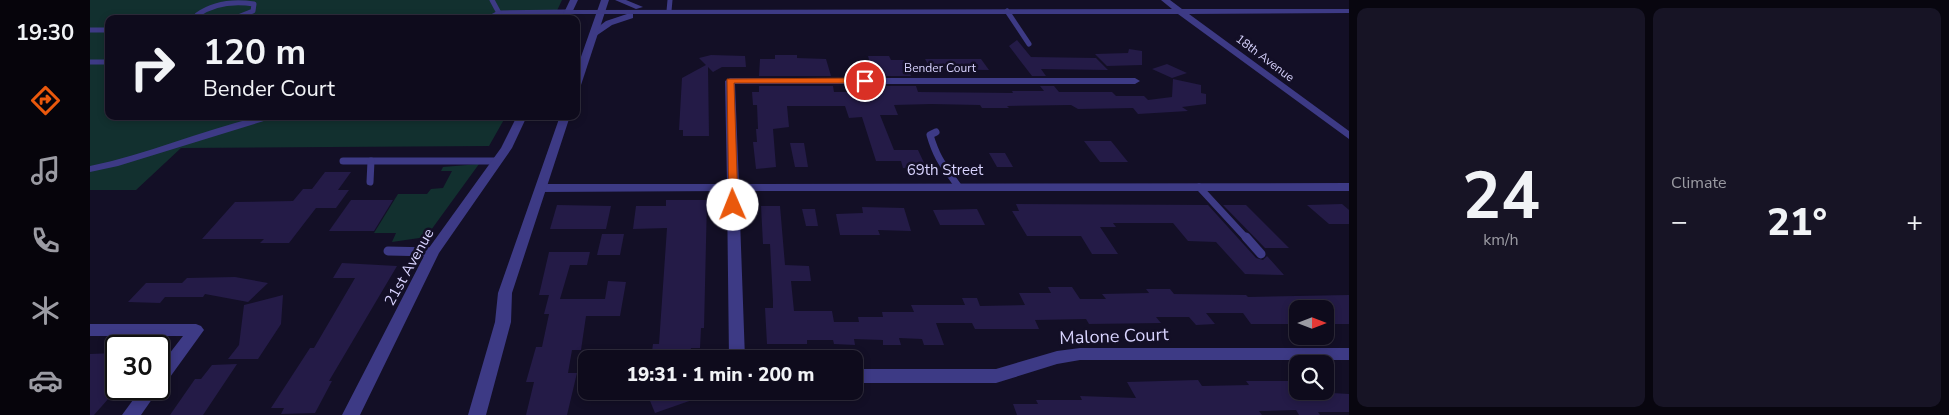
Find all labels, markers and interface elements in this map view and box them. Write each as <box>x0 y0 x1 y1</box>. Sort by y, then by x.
text: 19:30 <box>16 18 74 48</box>
text: 120 m <box>203 29 306 76</box>
street label: 18th Avenue <box>1232 31 1298 85</box>
icon: right <box>120 35 185 100</box>
pin <box>844 60 886 102</box>
street label: Bender Court <box>904 60 977 76</box>
icon: arrive <box>851 67 879 95</box>
text: Bender Court <box>203 74 335 104</box>
icon: directions <box>28 83 63 118</box>
text: 24 <box>1462 152 1540 241</box>
icon: music <box>28 153 63 188</box>
street label: 69th Street <box>907 160 984 180</box>
text: Climate <box>1671 172 1726 194</box>
position arrow <box>706 178 758 230</box>
text: 21° <box>1767 197 1827 248</box>
text: − <box>1671 203 1688 241</box>
text: + <box>1906 203 1923 241</box>
icon: phone <box>28 223 63 258</box>
street label: 21st Avenue <box>380 225 438 309</box>
text: km/h <box>1483 229 1519 251</box>
icon: climate <box>28 293 63 328</box>
north arrow <box>1289 300 1334 345</box>
map controls <box>1289 300 1334 400</box>
street label: Malone Court <box>1059 322 1170 350</box>
speed limit sign: 30 <box>105 335 170 400</box>
button: search <box>1289 355 1334 400</box>
text: 19:31 · 1 min · 200 m <box>627 362 814 388</box>
icon: car <box>28 363 63 398</box>

